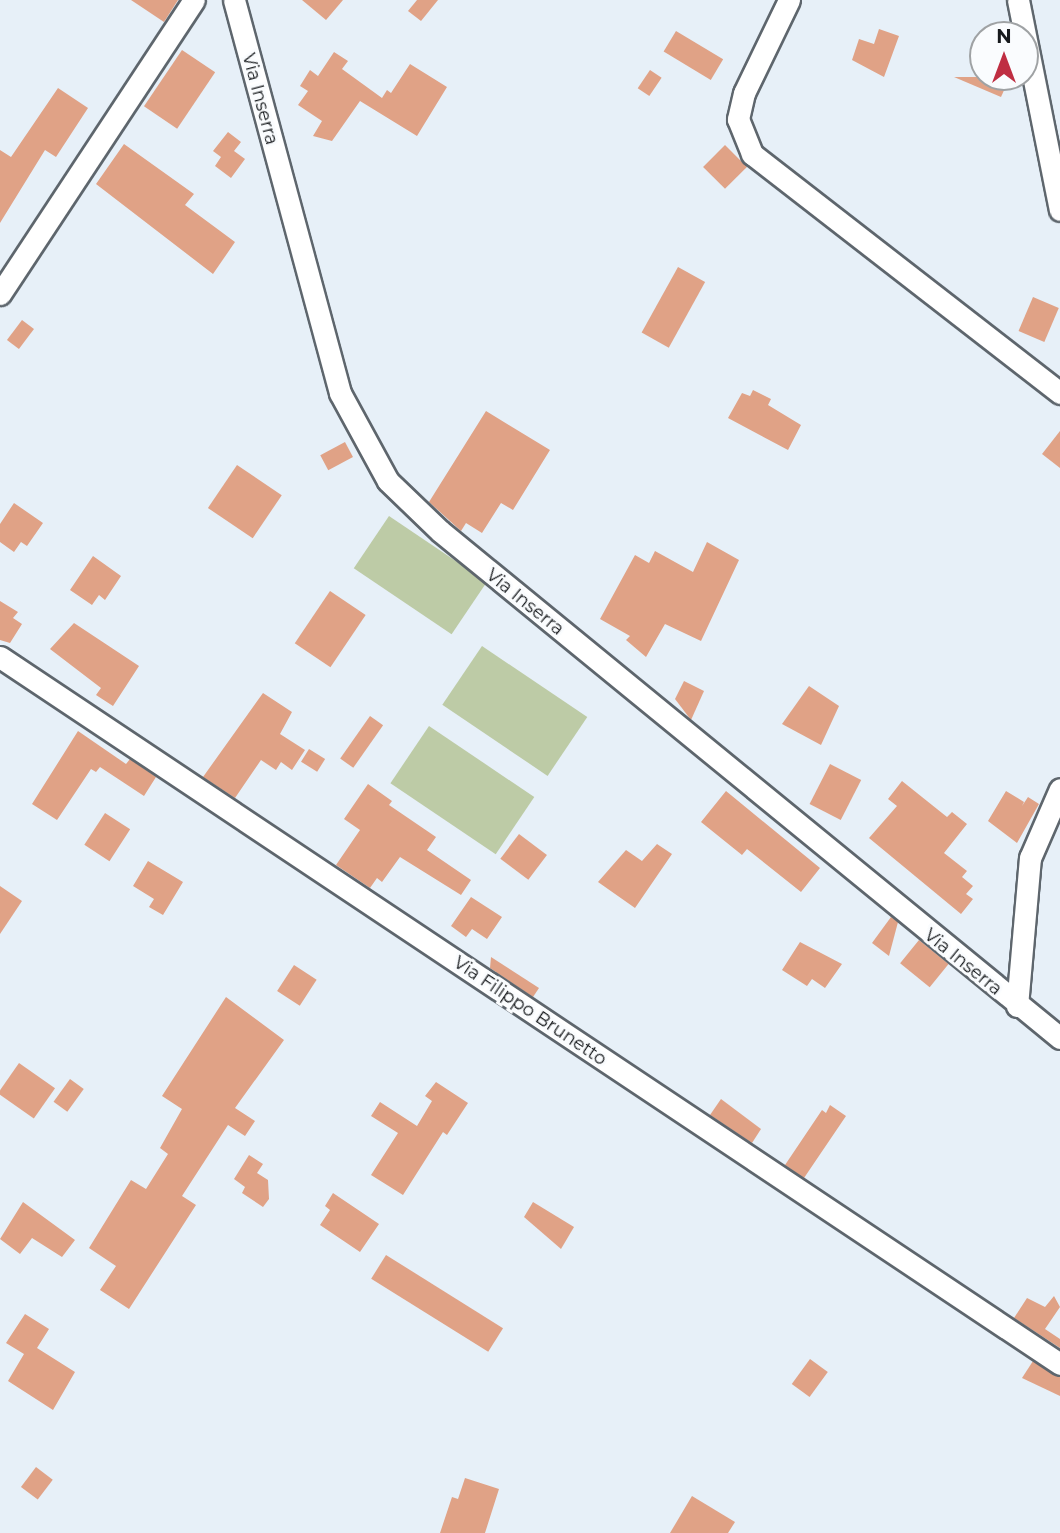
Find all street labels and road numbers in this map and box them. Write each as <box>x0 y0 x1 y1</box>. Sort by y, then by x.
street label: Via Inserra <box>237 51 283 147</box>
street label: Via Inserra <box>482 564 568 640</box>
street label: Via Inserra <box>920 924 1006 1000</box>
street label: Via Filippo Brunetto <box>449 952 611 1070</box>

